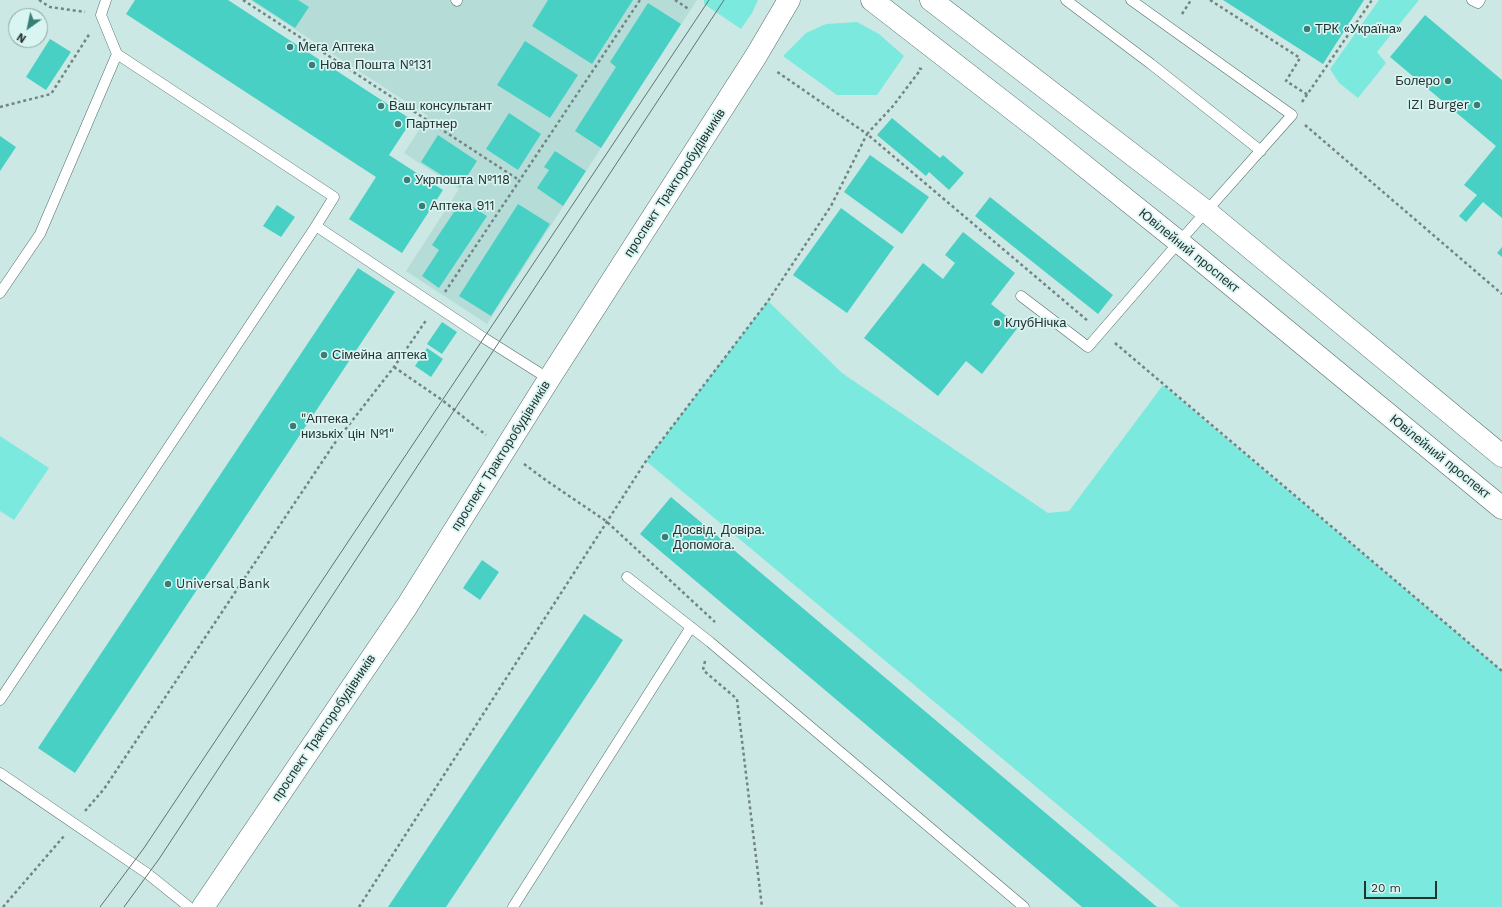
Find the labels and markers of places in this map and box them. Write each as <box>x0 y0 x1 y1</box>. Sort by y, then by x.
place label: ТРК «Україна» <box>1315 21 1402 37</box>
marker: ТРК «Україна» <box>1302 24 1312 34</box>
place label: Мега Аптека <box>298 39 374 55</box>
marker: Мега Аптека <box>285 42 295 52</box>
place label: Нова Пошта №131 <box>320 57 431 73</box>
marker: Нова Пошта №131 <box>307 60 317 70</box>
place label: Болеро <box>1395 73 1440 89</box>
marker: Болеро <box>1443 76 1453 86</box>
place label: IZI Burger <box>1407 97 1469 113</box>
place label: Ваш консультант <box>389 98 492 114</box>
marker: IZI Burger <box>1472 100 1482 110</box>
marker: Ваш консультант <box>376 101 386 111</box>
place label: Партнер <box>406 116 457 132</box>
marker: Партнер <box>393 119 403 129</box>
place label: Укрпошта №118 <box>415 172 510 188</box>
marker: Укрпошта №118 <box>402 175 412 185</box>
place label: Аптека 911 <box>430 198 495 214</box>
marker: Аптека 911 <box>417 201 427 211</box>
place label: КлубНічка <box>1005 315 1067 331</box>
marker: КлубНічка <box>992 318 1002 328</box>
place label: Сімейна аптека <box>332 347 427 363</box>
marker: Сімейна аптека <box>319 350 329 360</box>
place label: "Аптека низькіх цін №1" <box>301 411 394 442</box>
marker: "Аптека низькіх цін №1" <box>288 421 298 431</box>
place label: Досвід. Довіра. Допомога. <box>673 522 765 553</box>
marker: Досвід. Довіра. Допомога. <box>660 532 670 542</box>
place label: Universal Bank <box>176 576 270 592</box>
marker: Universal Bank <box>163 579 173 589</box>

